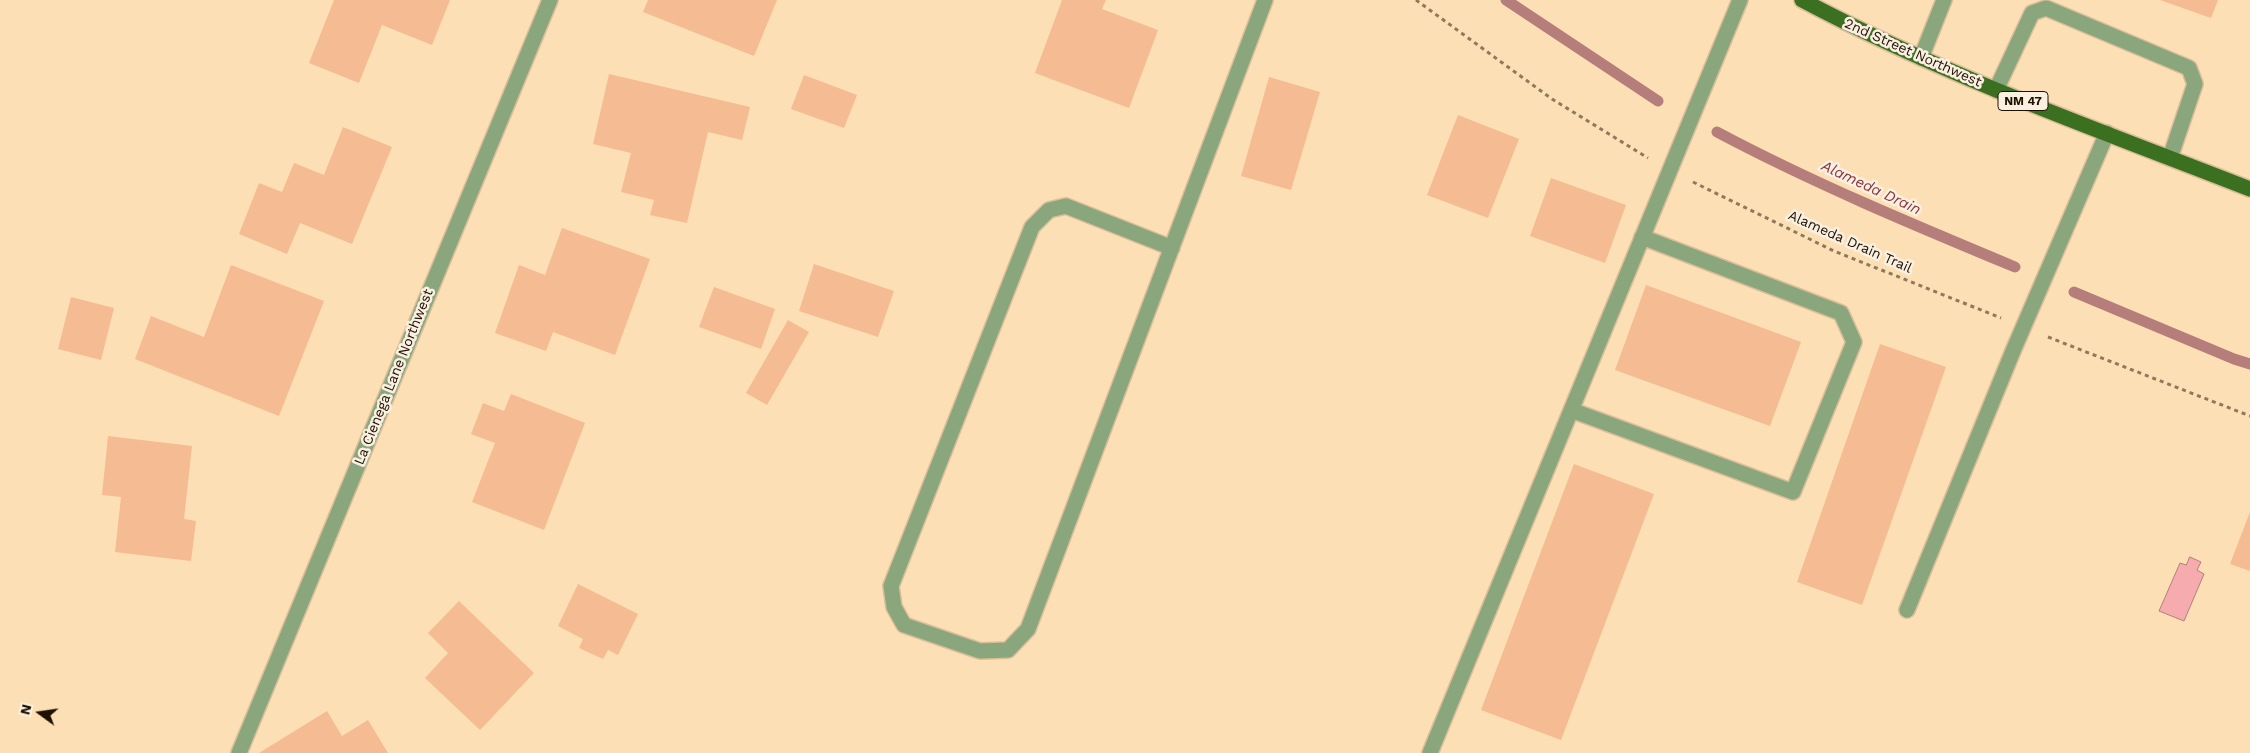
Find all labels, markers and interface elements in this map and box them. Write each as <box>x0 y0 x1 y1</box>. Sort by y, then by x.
street label: 2nd Street Northwest <box>1842 15 1984 91</box>
road number: NM 47 <box>1998 92 2048 110</box>
water label: Alameda Drain <box>1819 157 1923 219</box>
street label: Alameda Drain Trail <box>1785 207 1915 277</box>
street label: La Cienega Lane Northwest <box>351 287 437 467</box>
north arrow <box>15 688 65 738</box>
text: N <box>16 702 34 716</box>

